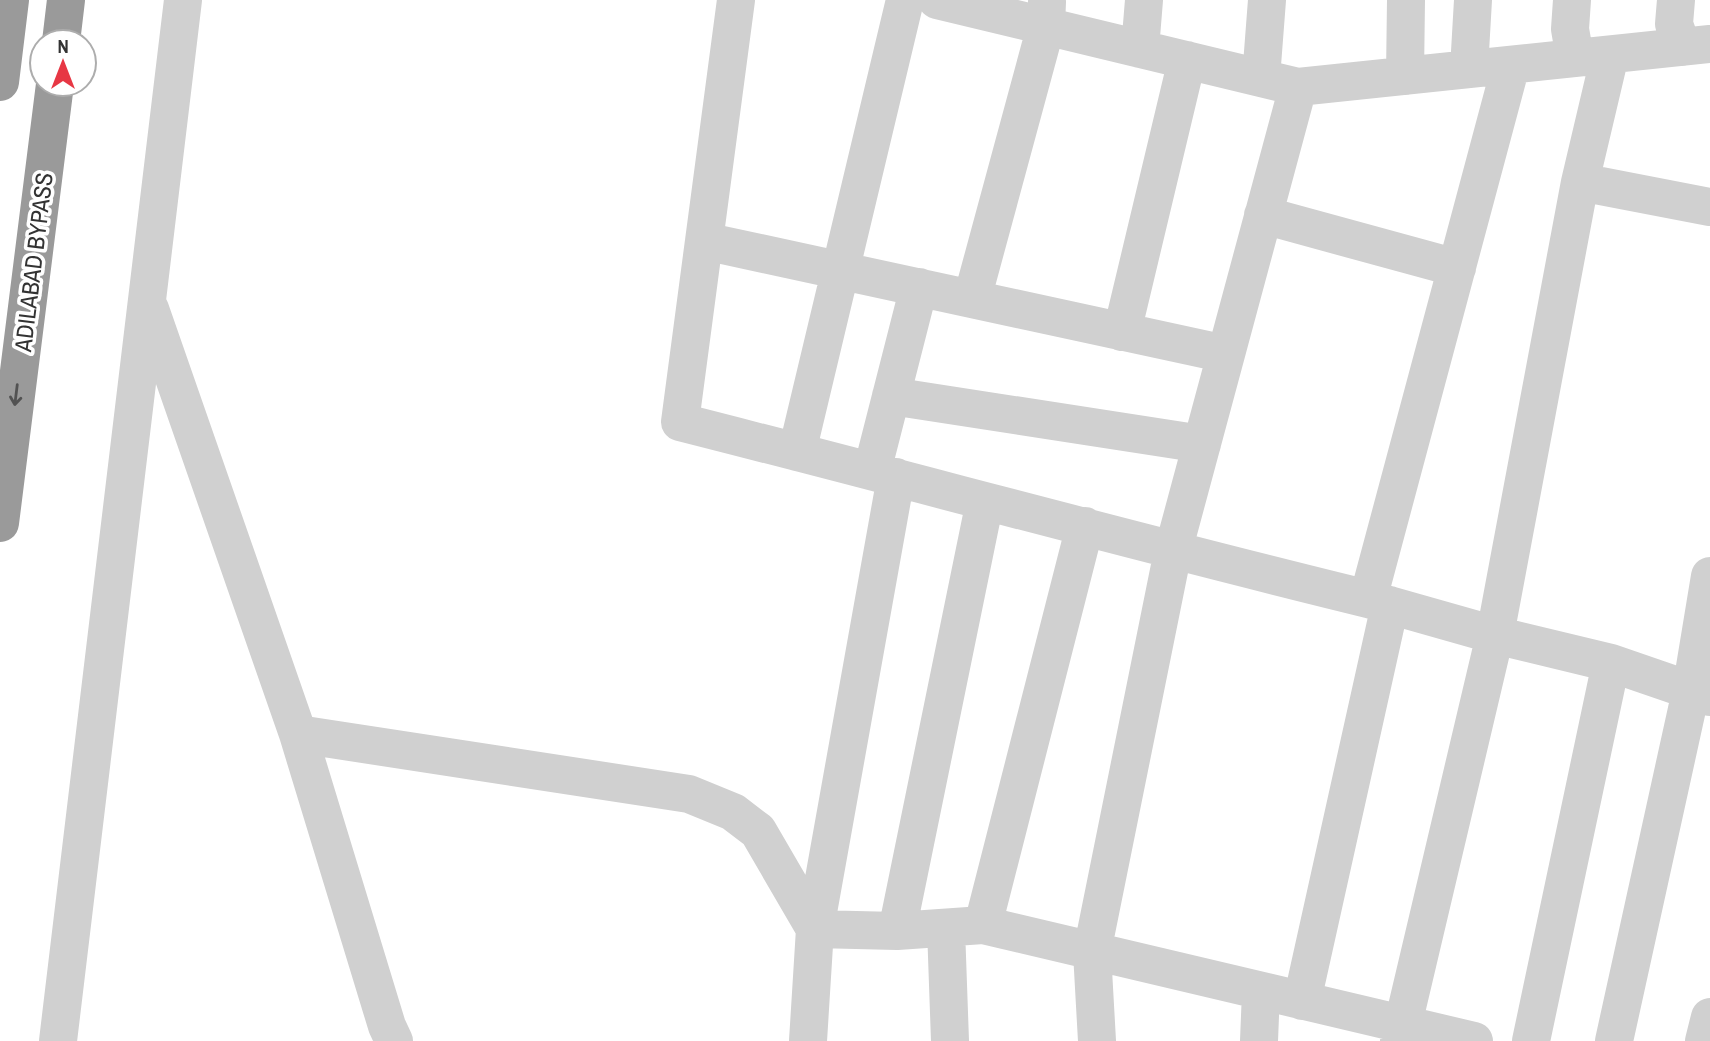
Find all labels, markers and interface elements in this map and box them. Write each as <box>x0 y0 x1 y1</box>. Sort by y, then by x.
north arrow <box>28 28 98 98</box>
text: N <box>57 33 69 59</box>
street label: ADILABAD BYPASS <box>6 171 60 354</box>
one-way arrow <box>10 383 23 406</box>

